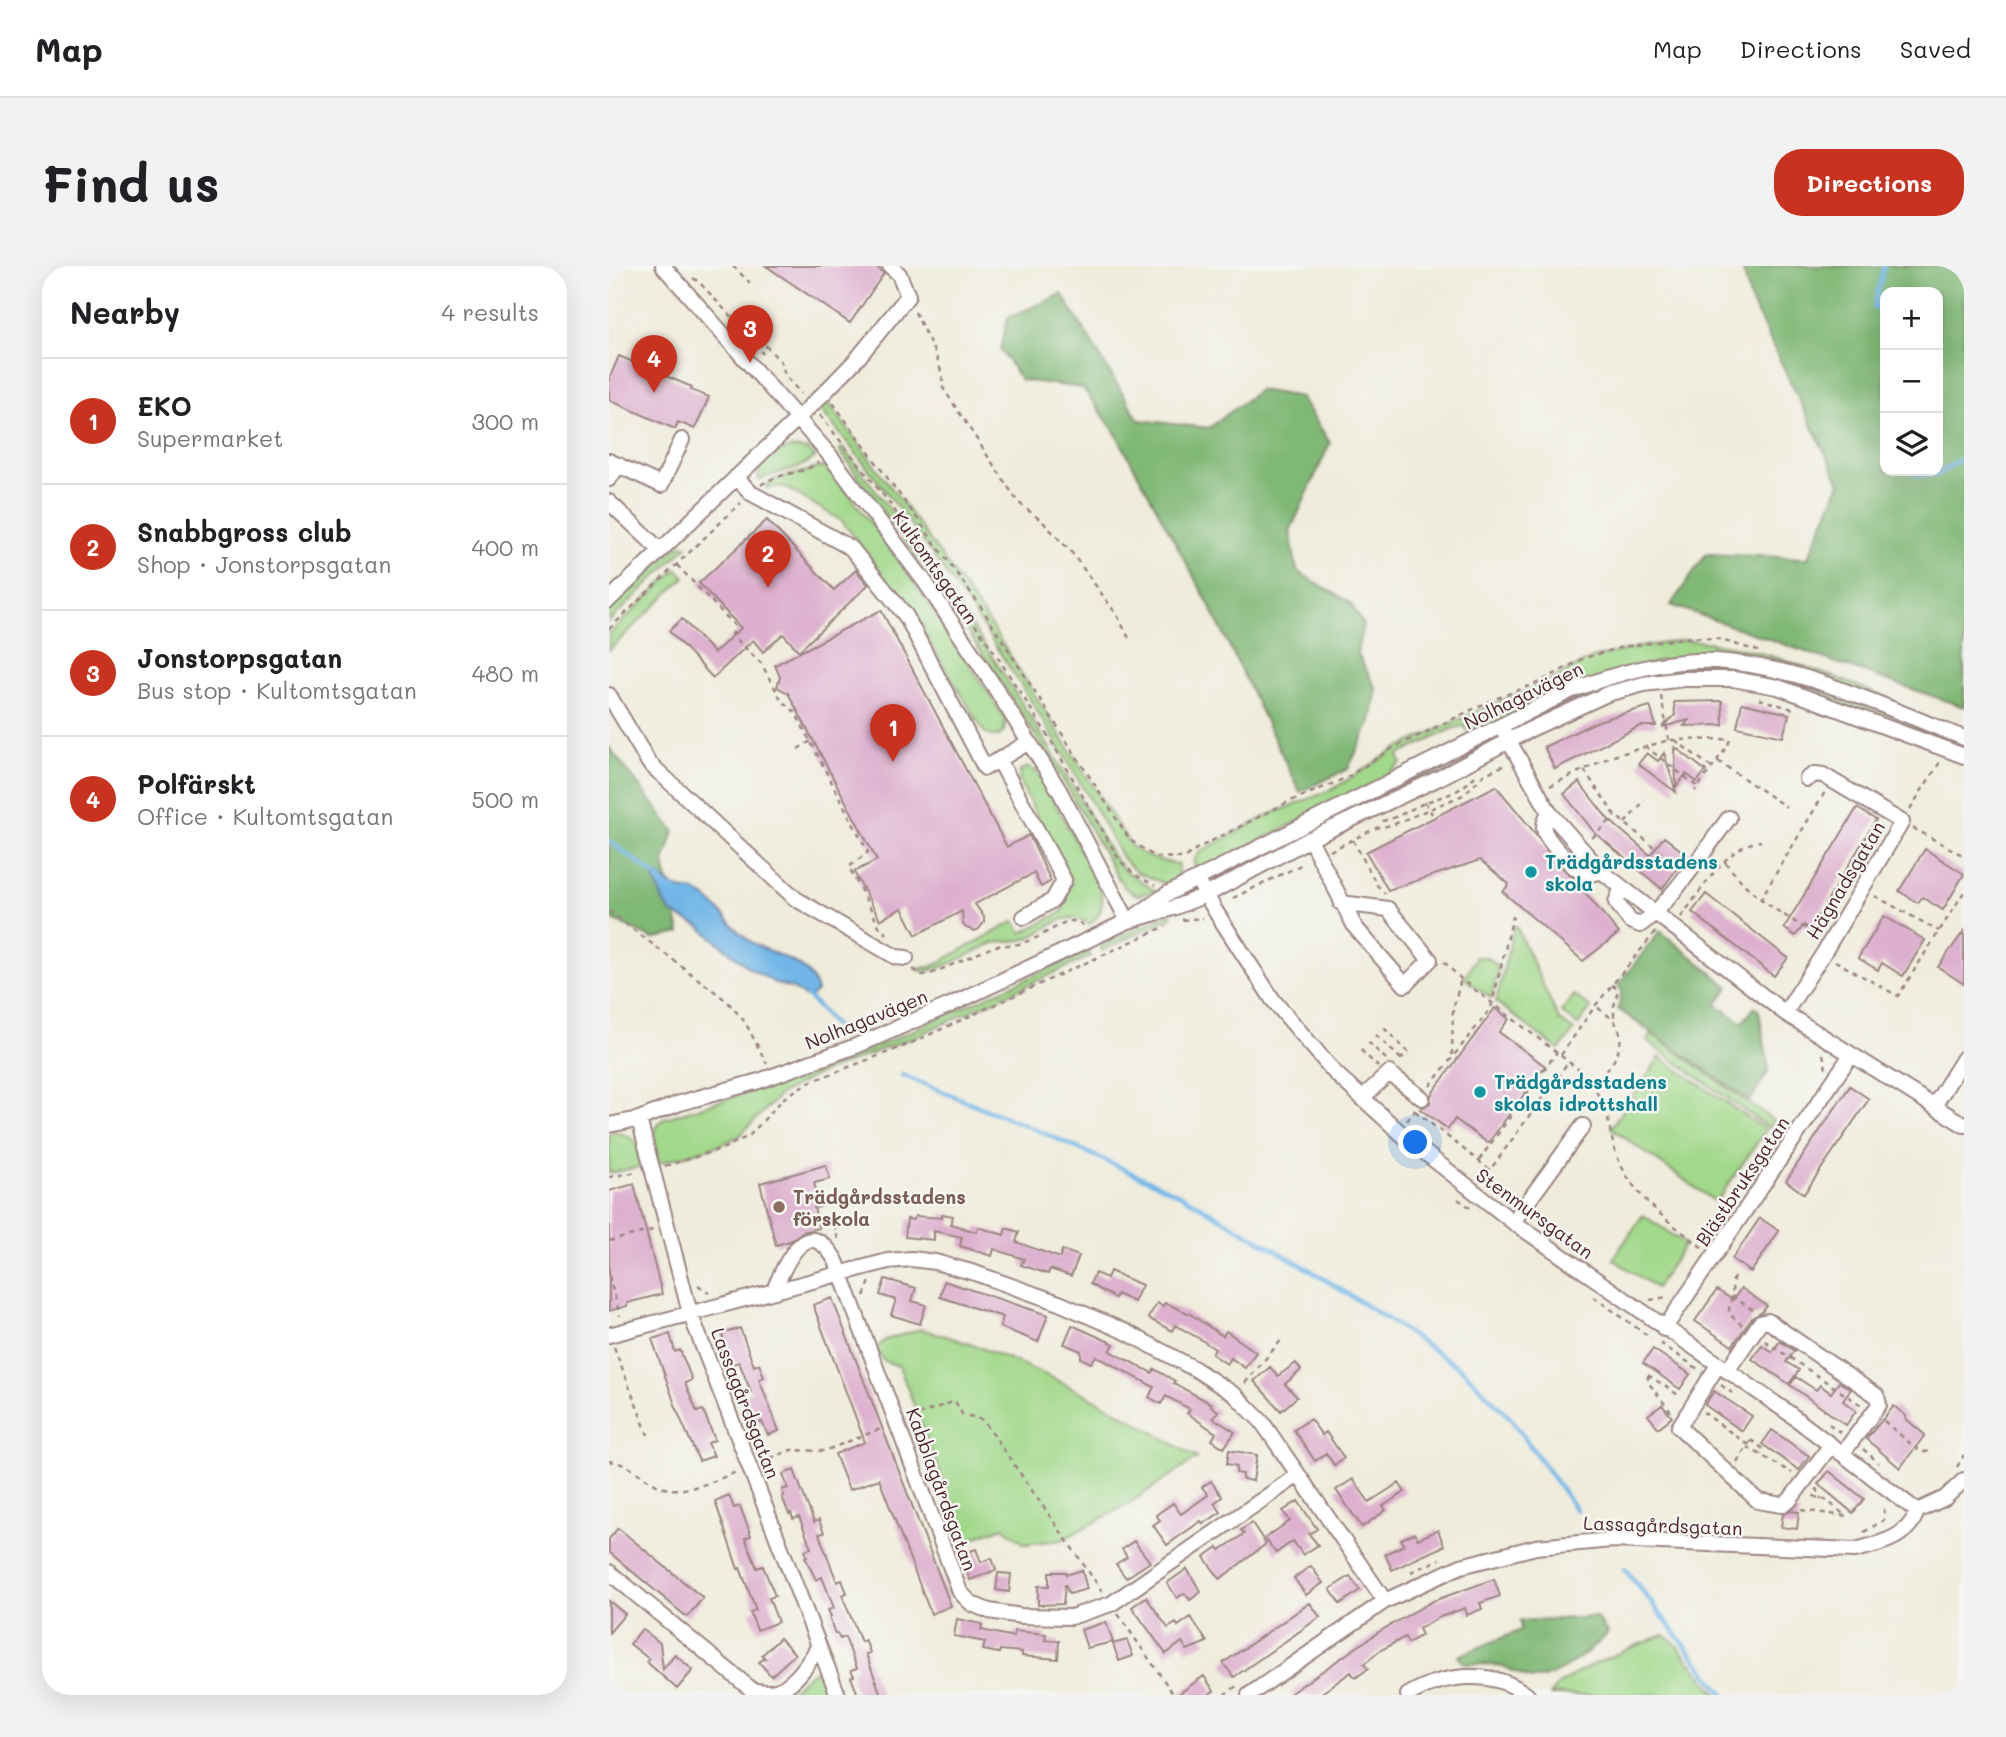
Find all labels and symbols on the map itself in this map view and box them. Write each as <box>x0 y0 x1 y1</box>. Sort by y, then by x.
pin: 3 <box>727 305 773 363</box>
pin: 4 <box>631 335 677 393</box>
street label: Kultomtsgatan <box>888 506 984 628</box>
pin: 2 <box>745 530 791 588</box>
street label: Nolhagavägen <box>1459 655 1587 735</box>
pin: 1 <box>870 704 916 762</box>
street label: Hägnadsgatan <box>1800 816 1890 944</box>
place label: Trädgårdsstadens skola <box>1545 849 1718 896</box>
marker: Trädgårdsstadens skola <box>1523 864 1539 880</box>
street label: Nolhagavägen <box>801 983 931 1055</box>
place label: Trädgårdsstadens skolas idrottshall <box>1494 1069 1667 1116</box>
marker: Trädgårdsstadens skolas idrottshall <box>1472 1084 1488 1100</box>
street label: Blästbruksgatan <box>1689 1111 1795 1251</box>
your location <box>1398 1125 1432 1159</box>
street label: Stenmursgatan <box>1471 1162 1599 1264</box>
place label: Trädgårdsstadens förskola <box>793 1184 966 1231</box>
marker: Trädgårdsstadens förskola <box>771 1199 787 1215</box>
street label: Lassagårdsgatan <box>706 1324 786 1482</box>
street label: Kabblagårdsgatan <box>901 1404 983 1574</box>
street label: Lassagårdsgatan <box>1583 1510 1743 1540</box>

